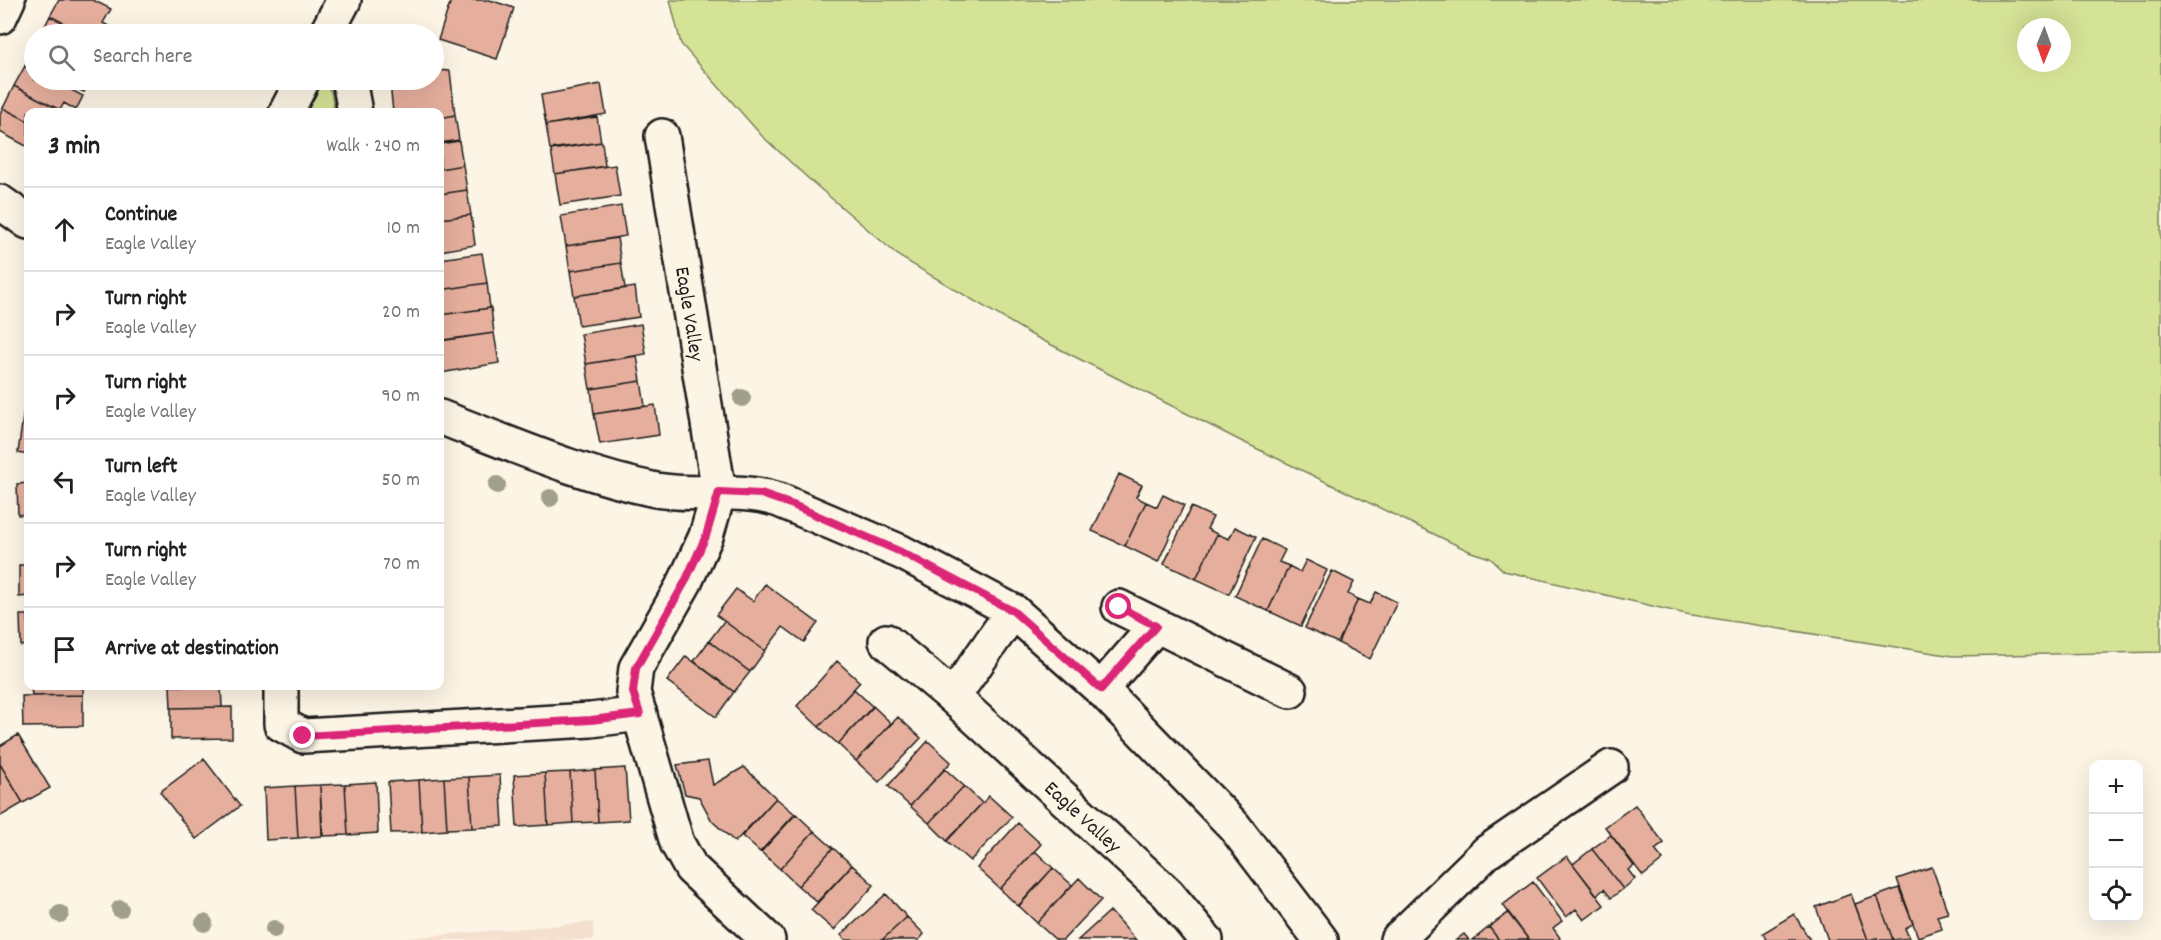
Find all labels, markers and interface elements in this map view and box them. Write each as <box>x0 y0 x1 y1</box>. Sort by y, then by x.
north arrow <box>2017 18 2071 72</box>
search box <box>24 24 444 90</box>
icon: search <box>45 41 78 74</box>
text: Search here <box>93 42 192 73</box>
text: 3 min <box>48 129 100 166</box>
text: Walk · 240 m <box>326 133 420 161</box>
text: Continue <box>105 200 177 231</box>
icon: ahead <box>48 213 81 246</box>
text: 10 m <box>386 215 420 243</box>
text: Eagle Valley <box>105 231 196 259</box>
street label: Eagle Valley <box>665 265 710 364</box>
text: Turn right <box>105 284 187 315</box>
icon: right <box>48 297 81 330</box>
text: 20 m <box>382 299 420 327</box>
text: Eagle Valley <box>105 315 196 343</box>
text: Turn right <box>105 368 187 399</box>
icon: right <box>48 381 81 414</box>
text: 90 m <box>382 383 420 411</box>
text: Eagle Valley <box>105 399 196 427</box>
text: Turn left <box>105 452 177 483</box>
icon: left <box>48 465 81 498</box>
text: 50 m <box>382 467 420 495</box>
text: Eagle Valley <box>105 483 196 511</box>
text: Turn right <box>105 536 187 567</box>
icon: right <box>48 549 81 582</box>
text: 70 m <box>383 551 420 579</box>
text: Eagle Valley <box>105 567 196 595</box>
route start <box>1105 593 1131 619</box>
icon: arrive <box>48 633 81 666</box>
text: Arrive at destination <box>105 634 279 665</box>
route end <box>289 722 315 748</box>
map controls <box>2089 760 2143 922</box>
button: + <box>2089 760 2143 814</box>
street label: Eagle Valley <box>1036 775 1127 862</box>
button: − <box>2089 814 2143 868</box>
button: locate <box>2089 868 2143 922</box>

